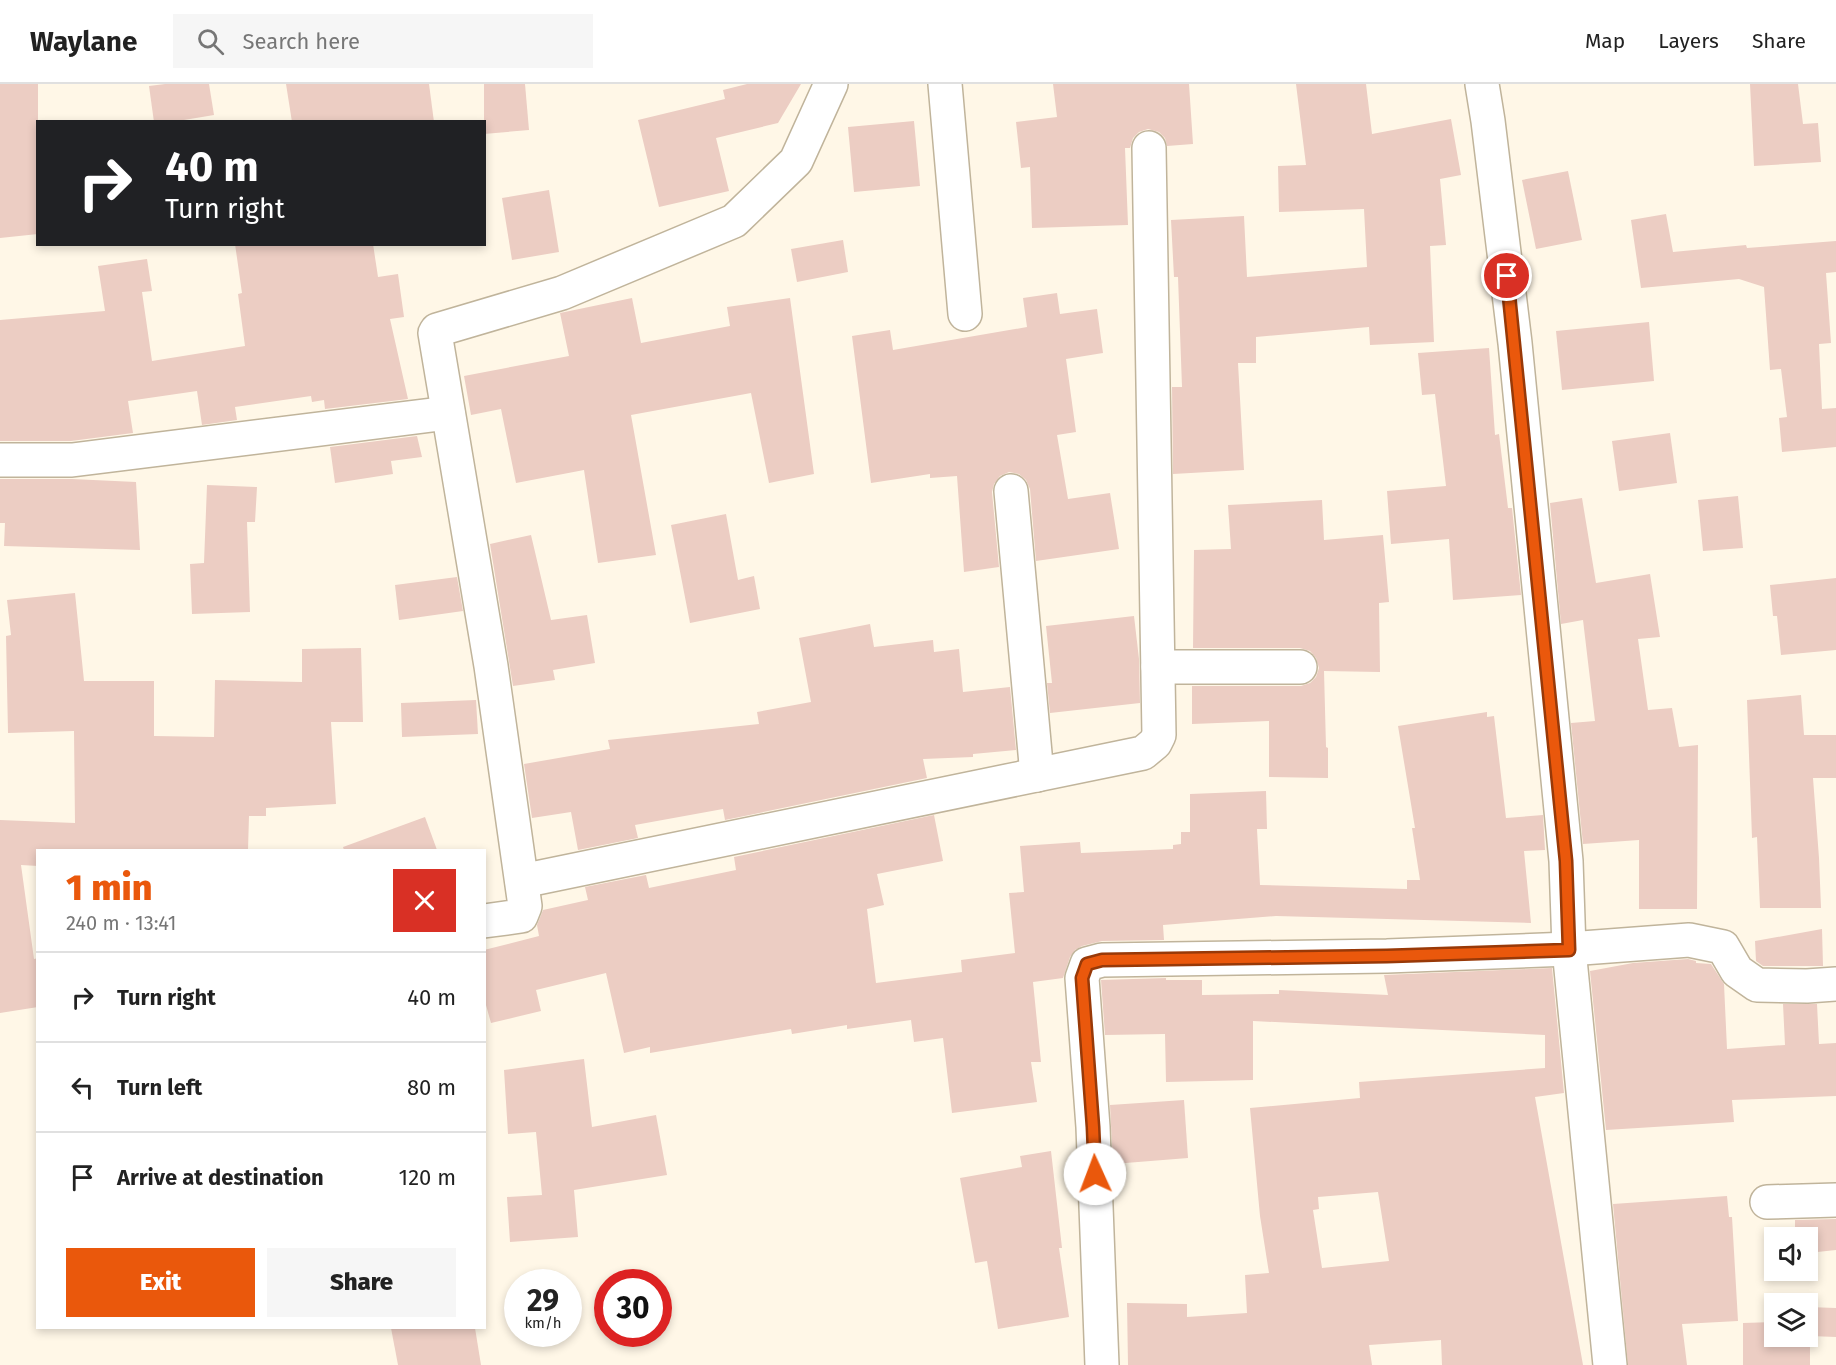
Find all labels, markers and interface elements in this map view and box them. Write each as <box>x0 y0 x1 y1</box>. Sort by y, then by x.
search box <box>173 14 593 68</box>
text: Waylane <box>30 25 137 58</box>
icon: search <box>194 25 227 58</box>
text: Search here <box>242 28 360 55</box>
text: Map <box>1585 28 1625 54</box>
text: Layers <box>1658 28 1719 54</box>
text: Share <box>1752 28 1806 54</box>
text: 40 m <box>165 142 259 192</box>
icon: right <box>66 144 144 222</box>
text: Turn right <box>165 193 285 225</box>
pin <box>1481 250 1532 301</box>
icon: arrive <box>1490 259 1523 292</box>
text: 1 min <box>66 866 152 910</box>
button: close <box>393 869 456 932</box>
text: 240 m · 13:41 <box>66 911 176 935</box>
icon: right <box>66 981 99 1014</box>
text: Turn right <box>117 984 216 1011</box>
text: 40 m <box>407 984 456 1011</box>
icon: left <box>66 1071 99 1104</box>
text: Turn left <box>117 1074 202 1101</box>
text: 80 m <box>407 1074 456 1101</box>
position arrow <box>1063 1142 1127 1206</box>
icon: arrive <box>66 1161 99 1194</box>
text: Arrive at destination <box>117 1164 324 1191</box>
text: 120 m <box>399 1164 456 1191</box>
map controls <box>1764 1227 1818 1347</box>
button: sound <box>1764 1227 1818 1281</box>
button: Exit <box>66 1248 255 1317</box>
button: Share <box>267 1248 456 1317</box>
speed limit sign: 30 <box>594 1269 672 1347</box>
text: 29 <box>527 1283 559 1319</box>
button: layers <box>1764 1293 1818 1347</box>
text: km/h <box>524 1314 562 1332</box>

